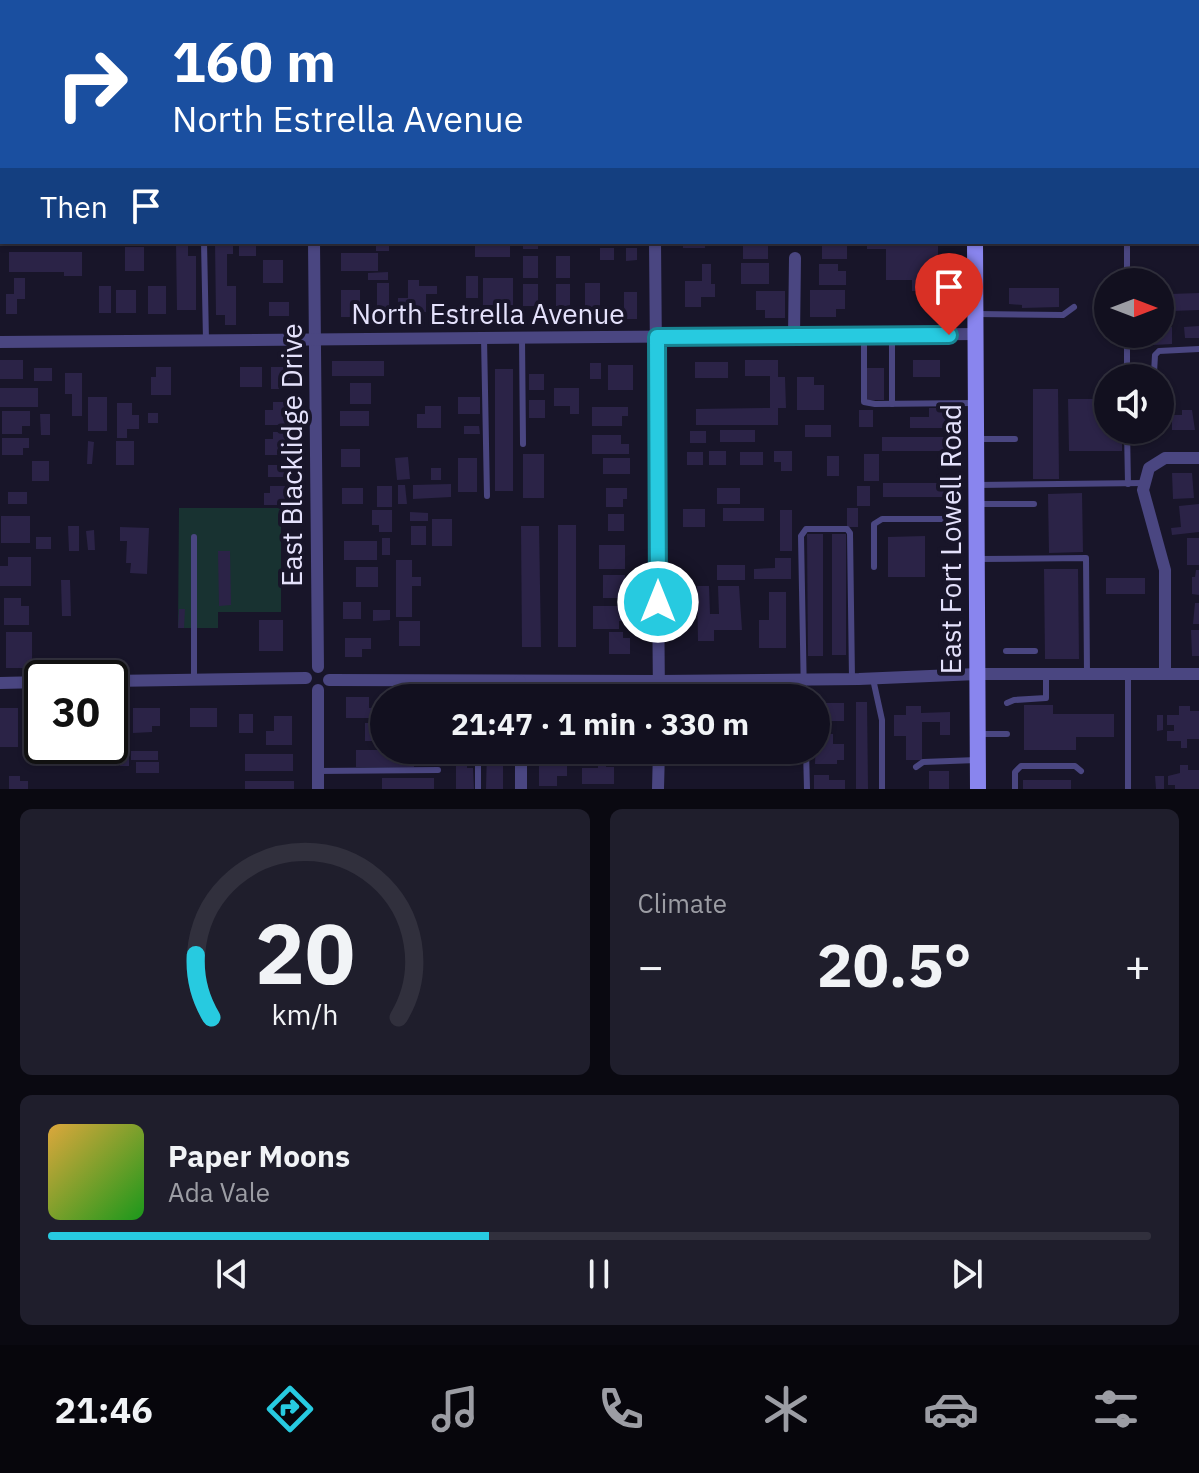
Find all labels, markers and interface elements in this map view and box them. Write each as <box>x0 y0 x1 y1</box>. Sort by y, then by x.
text: 160 m <box>172 25 336 97</box>
icon: right <box>40 32 144 136</box>
text: North Estrella Avenue <box>172 95 524 142</box>
icon: arrive <box>124 184 168 228</box>
text: Then <box>40 187 108 226</box>
pin <box>915 253 983 335</box>
icon: arrive <box>927 265 971 309</box>
north arrow <box>1094 268 1174 348</box>
map controls <box>1094 268 1174 444</box>
street label: North Estrella Avenue <box>351 295 625 332</box>
street label: East Blacklidge Drive <box>273 323 310 587</box>
button: sound <box>1094 364 1174 444</box>
street label: East Fort Lowell Road <box>932 404 969 674</box>
position arrow <box>616 560 700 644</box>
speed limit sign: 30 <box>24 660 128 764</box>
text: 21:47 · 1 min · 330 m <box>451 704 749 743</box>
text: Climate <box>638 886 727 920</box>
text: 20 <box>255 899 355 1007</box>
text: 20.5° <box>817 925 972 1004</box>
text: − <box>638 937 664 994</box>
text: + <box>1125 937 1151 994</box>
text: km/h <box>271 996 338 1033</box>
text: Paper Moons <box>168 1136 350 1175</box>
text: Ada Vale <box>168 1175 270 1209</box>
icon: previous <box>210 1252 254 1296</box>
icon: pause <box>577 1252 621 1296</box>
icon: next <box>945 1252 989 1296</box>
icon: directions <box>262 1381 318 1437</box>
icon: music <box>427 1381 483 1437</box>
icon: phone <box>593 1381 649 1437</box>
icon: climate <box>758 1381 814 1437</box>
icon: car <box>923 1381 979 1437</box>
icon: filters <box>1088 1381 1144 1437</box>
text: 21:46 <box>55 1386 153 1433</box>

